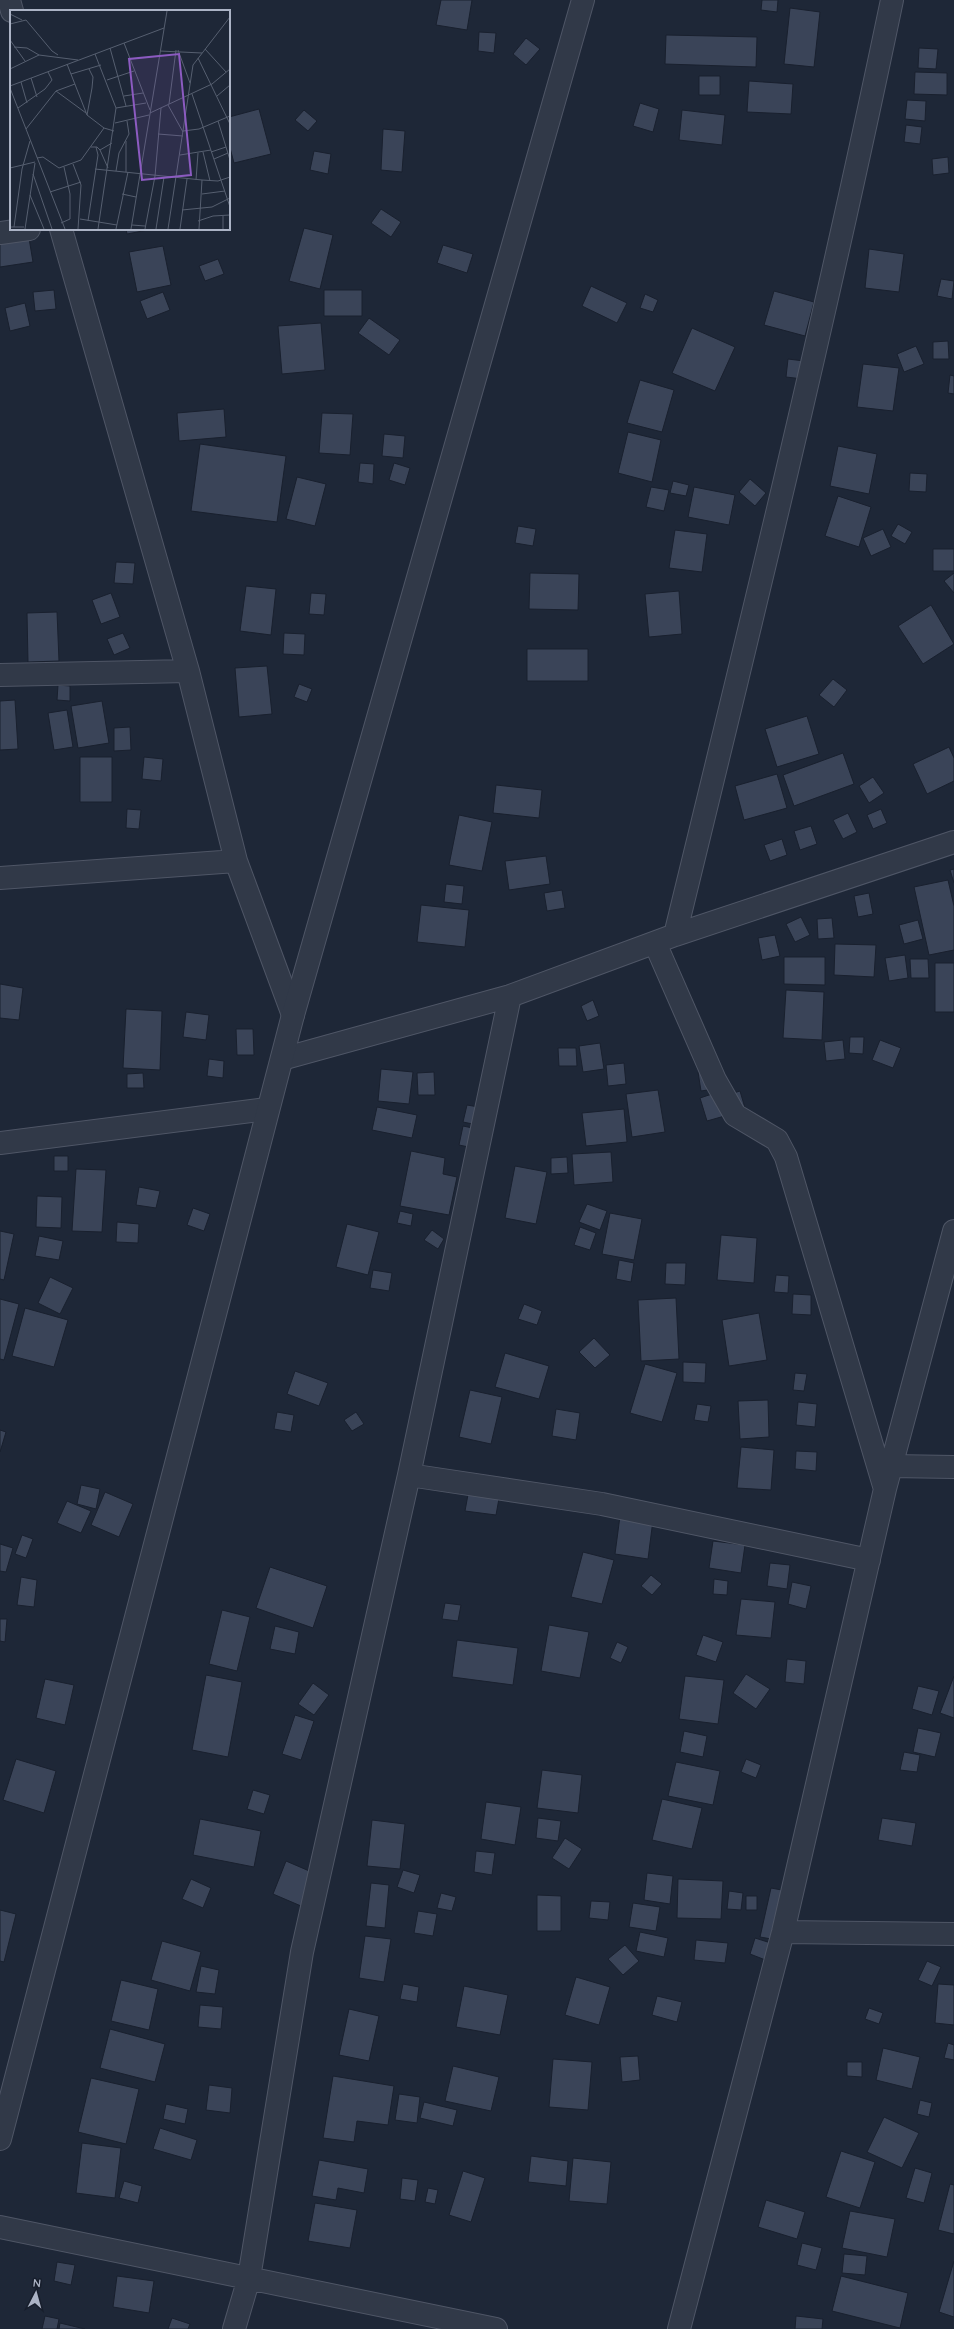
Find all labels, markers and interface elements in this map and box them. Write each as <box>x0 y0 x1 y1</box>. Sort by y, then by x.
inset map <box>10 10 230 230</box>
north arrow <box>16 2273 56 2313</box>
text: N <box>32 2276 42 2290</box>

